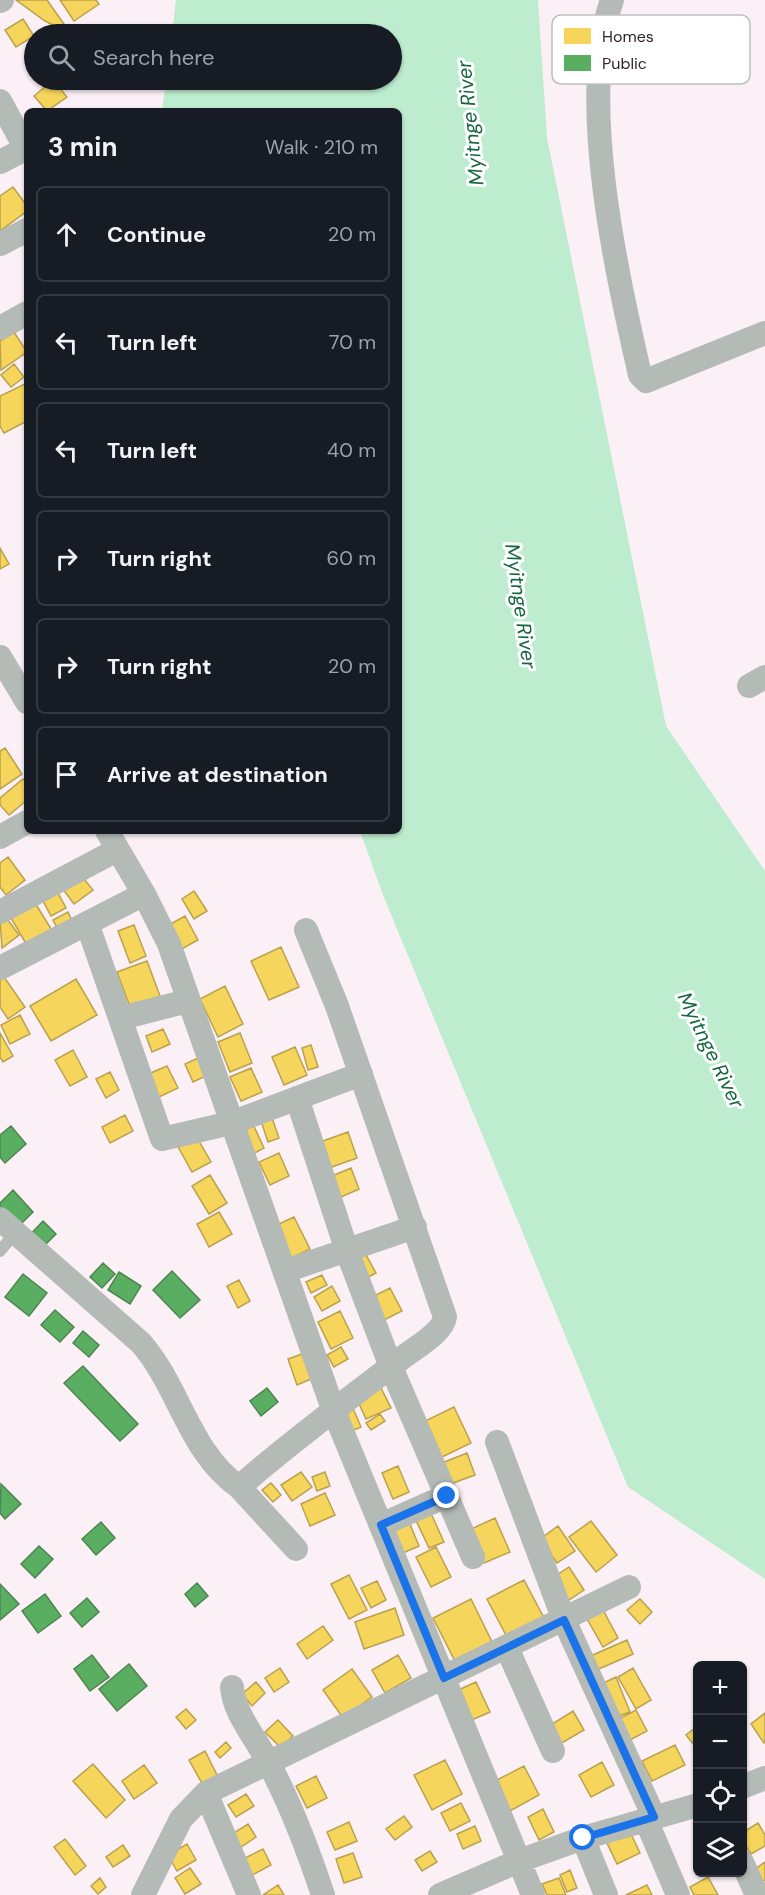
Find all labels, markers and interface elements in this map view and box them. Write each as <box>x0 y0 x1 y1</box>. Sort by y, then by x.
legend <box>552 15 750 84</box>
search box <box>24 24 402 90</box>
text: Homes <box>602 26 654 47</box>
icon: search <box>45 41 78 74</box>
text: Search here <box>93 43 214 72</box>
text: Public <box>602 53 647 74</box>
water label: Myitnge River <box>450 59 490 187</box>
text: 3 min <box>48 130 117 164</box>
text: Walk · 210 m <box>265 134 378 160</box>
icon: ahead <box>50 218 83 251</box>
text: Continue <box>107 220 206 249</box>
text: 20 m <box>328 221 376 247</box>
icon: left <box>50 326 83 359</box>
text: Turn left <box>107 328 197 357</box>
text: 70 m <box>329 329 376 355</box>
icon: left <box>50 434 83 467</box>
text: Turn left <box>107 436 197 465</box>
text: 40 m <box>327 437 376 463</box>
icon: right <box>50 542 83 575</box>
water label: Myitnge River <box>499 542 543 671</box>
text: Turn right <box>107 544 212 573</box>
text: 60 m <box>327 545 376 571</box>
icon: right <box>50 650 83 683</box>
text: Turn right <box>107 652 212 681</box>
text: 20 m <box>328 653 376 679</box>
icon: arrive <box>50 758 83 791</box>
text: Arrive at destination <box>107 760 328 789</box>
water label: Myitnge River <box>672 988 750 1113</box>
route end <box>433 1482 459 1508</box>
map controls <box>693 1661 747 1877</box>
button: + <box>693 1661 747 1715</box>
button: − <box>693 1715 747 1769</box>
button: locate <box>693 1769 747 1823</box>
button: layers <box>693 1823 747 1877</box>
route start <box>569 1824 595 1850</box>

